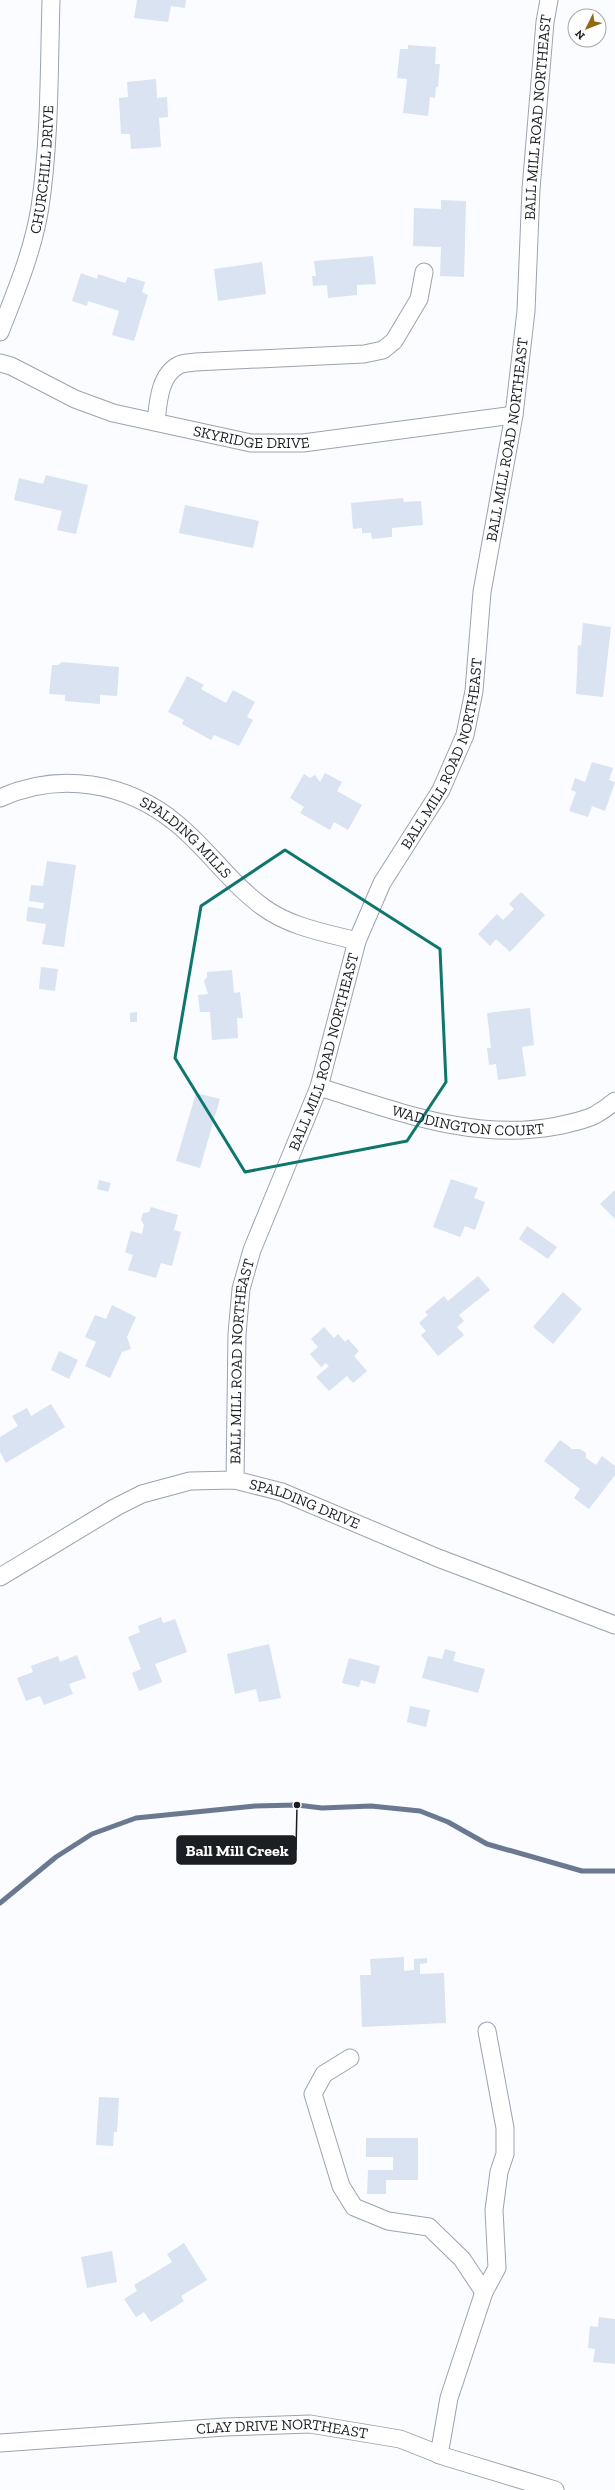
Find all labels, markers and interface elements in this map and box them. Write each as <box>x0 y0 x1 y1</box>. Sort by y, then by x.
north arrow <box>567 8 607 48</box>
street label: BALL MILL ROAD NORTHEAST <box>521 13 555 220</box>
text: N <box>572 27 588 42</box>
street label: CHURCHILL DRIVE <box>26 105 57 236</box>
street label: BALL MILL ROAD NORTHEAST <box>482 337 532 543</box>
street label: SKYRIDGE DRIVE <box>192 422 311 452</box>
street label: BALL MILL ROAD NORTHEAST <box>397 657 486 852</box>
street label: SPALDING MILLS <box>137 793 235 882</box>
street label: BALL MILL ROAD NORTHEAST <box>285 951 362 1153</box>
street label: WADDINGTON COURT <box>390 1101 545 1139</box>
street label: BALL MILL ROAD NORTHEAST <box>226 1257 258 1464</box>
street label: SPALDING DRIVE <box>248 1475 363 1533</box>
callout: Ball Mill Creek <box>177 1836 296 1864</box>
text: Ball Mill Creek <box>185 1841 289 1860</box>
street label: CLAY DRIVE NORTHEAST <box>196 2415 369 2443</box>

